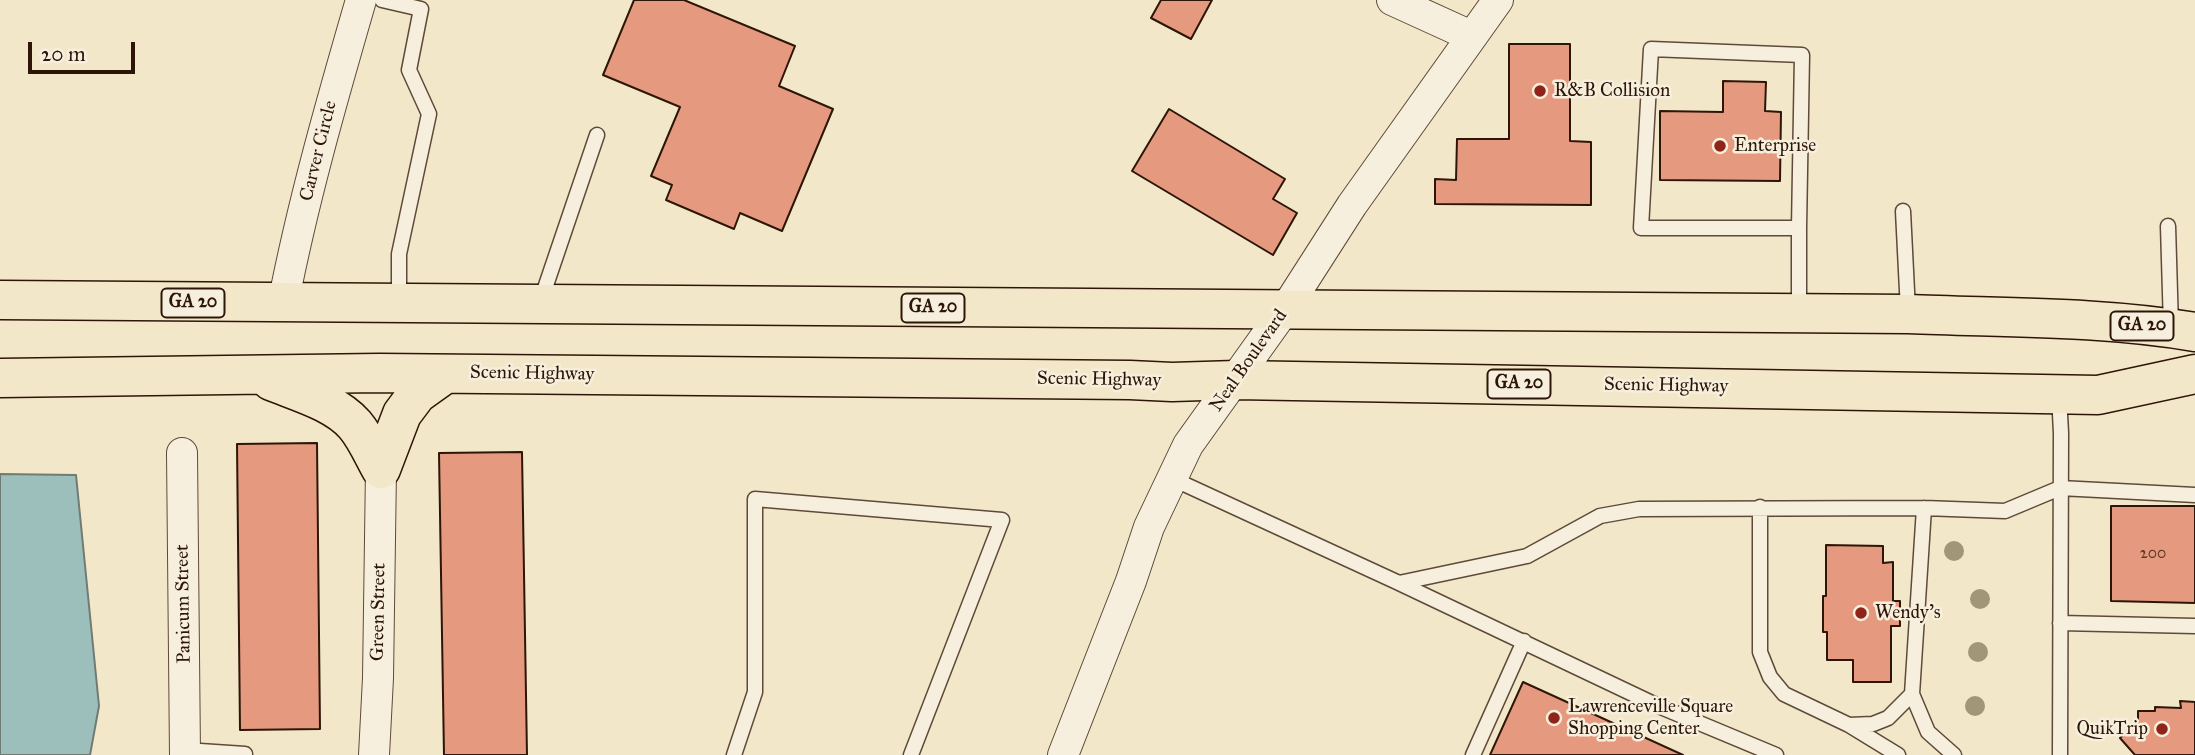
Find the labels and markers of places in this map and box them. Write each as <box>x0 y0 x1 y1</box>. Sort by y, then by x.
place label: R&B Collision <box>1554 80 1670 102</box>
marker: R&B Collision <box>1532 83 1548 99</box>
place label: Enterprise <box>1734 135 1816 157</box>
marker: Enterprise <box>1712 138 1728 154</box>
place label: Wendy's <box>1875 602 1941 624</box>
marker: Wendy's <box>1853 605 1869 621</box>
place label: Lawrenceville Square Shopping Center <box>1568 696 1733 740</box>
marker: Lawrenceville Square Shopping Center <box>1546 710 1562 726</box>
place label: QuikTrip <box>2076 718 2148 740</box>
marker: QuikTrip <box>2154 721 2170 737</box>

